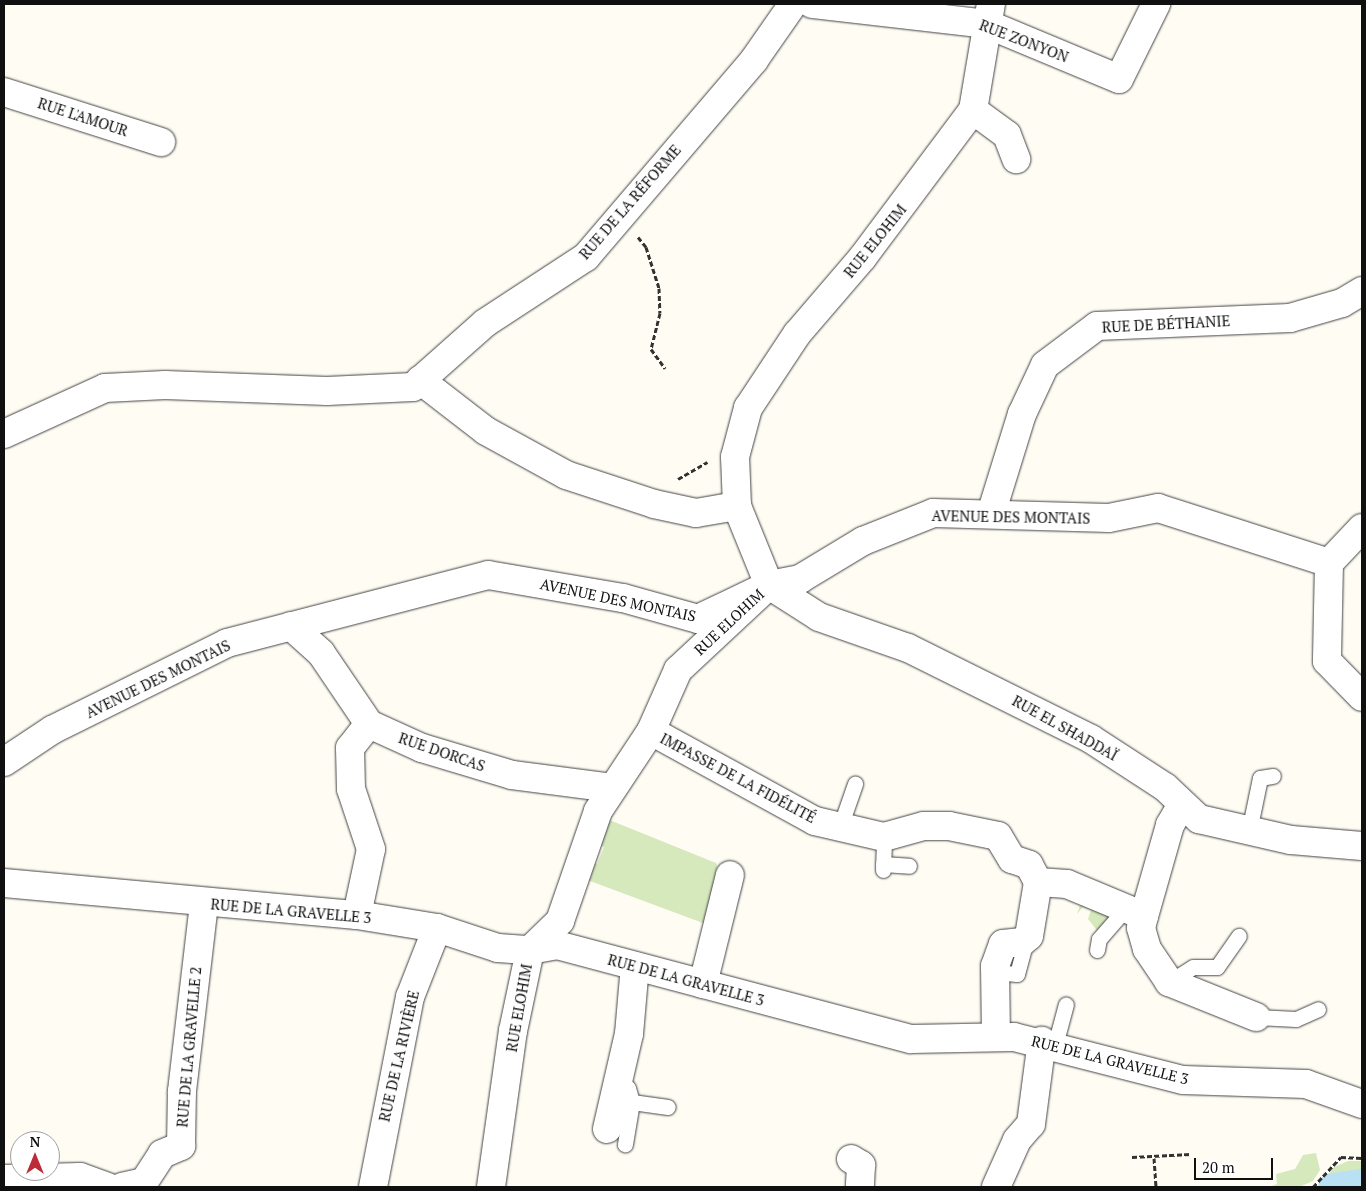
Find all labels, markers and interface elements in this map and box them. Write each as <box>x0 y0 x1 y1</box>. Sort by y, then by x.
street label: RUE ZONYON <box>977 16 1071 66</box>
street label: RUE L'AMOUR <box>36 94 130 140</box>
street label: RUE DE LA RÉFORME <box>575 141 685 263</box>
street label: RUE ELOHIM <box>840 201 910 281</box>
street label: RUE DE BÉTHANIE <box>1101 312 1231 336</box>
street label: AVENUE DES MONTAIS <box>931 507 1091 527</box>
street label: AVENUE DES MONTAIS <box>538 575 698 625</box>
street label: RUE ELOHIM <box>690 585 768 659</box>
street label: AVENUE DES MONTAIS <box>83 636 233 722</box>
street label: RUE EL SHADDAÏ <box>1009 692 1121 764</box>
street label: RUE DORCAS <box>396 729 488 775</box>
street label: IMPASSE DE LA FIDÉLITÉ <box>657 729 819 827</box>
street label: RUE DE LA GRAVELLE 3 <box>210 895 372 927</box>
street label: RUE DE LA GRAVELLE 3 <box>606 950 766 1010</box>
street label: RUE ELOHIM <box>502 963 536 1053</box>
street label: RUE DE LA GRAVELLE 2 <box>173 966 205 1128</box>
street label: RUE DE LA RIVIÈRE <box>375 988 423 1124</box>
street label: RUE DE LA GRAVELLE 3 <box>1029 1032 1191 1088</box>
north arrow <box>10 1131 60 1181</box>
text: N <box>30 1132 40 1151</box>
scale bar <box>1196 1148 1275 1180</box>
text: 20 m <box>1202 1157 1235 1177</box>

